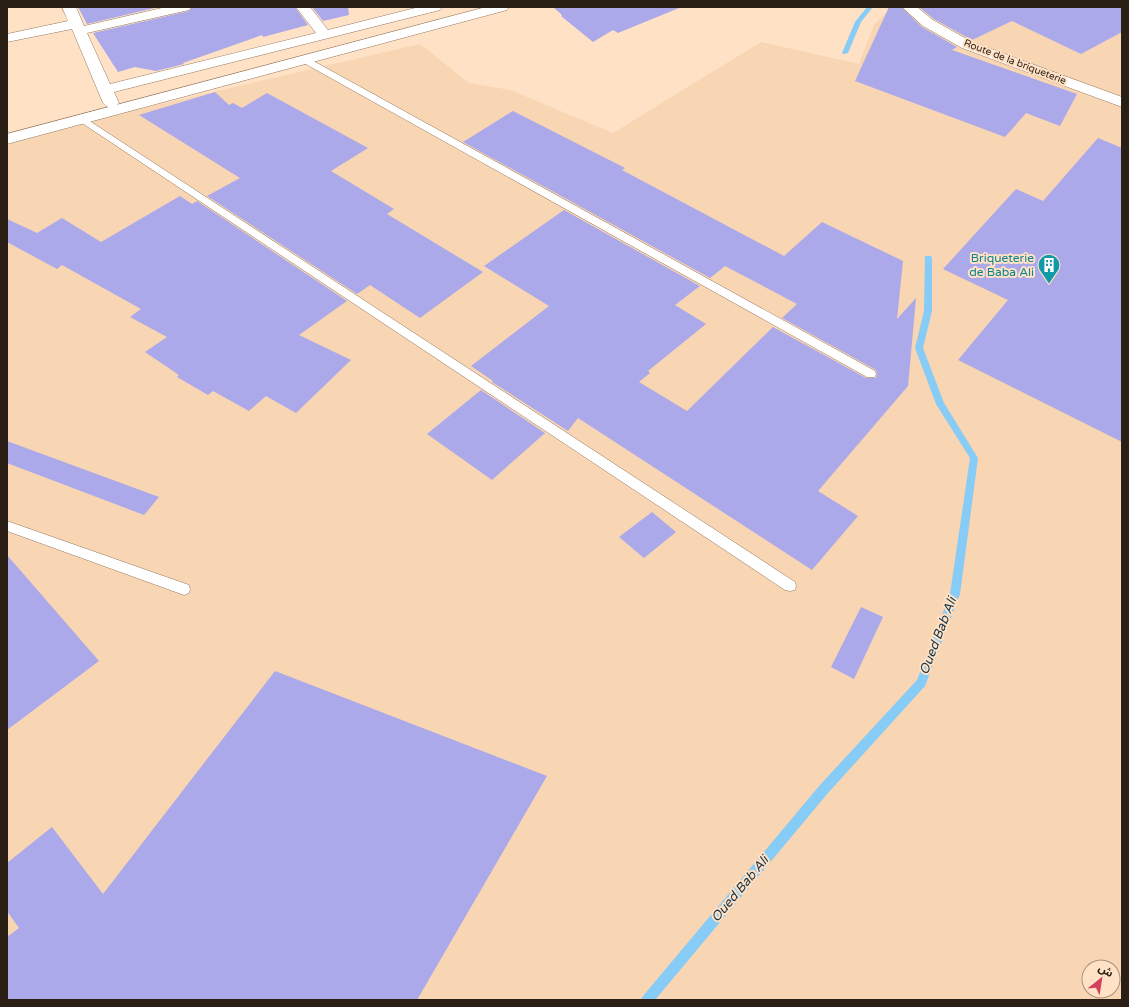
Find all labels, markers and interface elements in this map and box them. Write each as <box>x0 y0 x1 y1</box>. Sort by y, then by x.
street label: Route de la briqueterie <box>962 37 1068 87</box>
place label: Briqueterie de Baba Ali <box>969 251 1034 279</box>
building icon: Briqueterie de Baba Ali <box>1036 252 1062 285</box>
water label: Oued Bab Ali <box>916 594 961 677</box>
water label: Oued Bab Ali <box>708 851 773 925</box>
north arrow <box>1081 959 1121 999</box>
text: ش <box>1096 961 1116 980</box>

